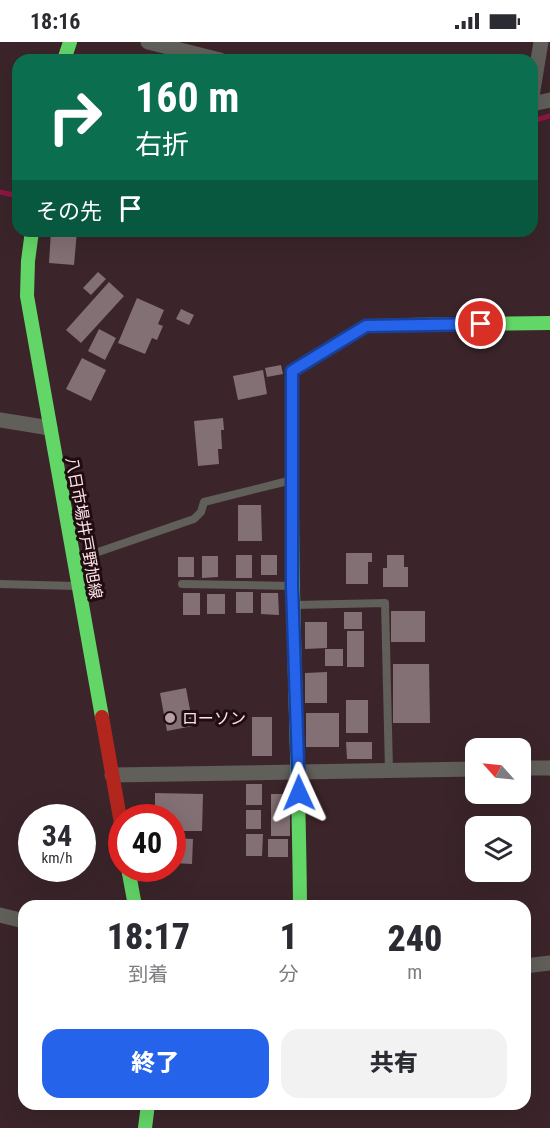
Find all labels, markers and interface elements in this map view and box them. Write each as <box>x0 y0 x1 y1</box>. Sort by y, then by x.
text: 18:16 <box>30 9 81 34</box>
text: 160 m <box>135 73 240 122</box>
icon: right <box>36 78 114 156</box>
text: 右折 <box>135 129 189 161</box>
icon: arrive <box>114 192 147 225</box>
text: その先 <box>36 199 102 224</box>
pin <box>455 298 506 349</box>
icon: arrive <box>464 307 497 340</box>
street label: 八日市場井戸野旭線 <box>62 455 106 601</box>
place label: ローソン <box>182 709 246 728</box>
marker: ローソン <box>163 711 177 725</box>
north arrow <box>465 738 531 804</box>
map controls <box>465 738 531 882</box>
position arrow <box>267 761 331 825</box>
speed limit sign: 40 <box>108 804 186 882</box>
button: layers <box>465 816 531 882</box>
text: 34 <box>42 818 72 853</box>
text: km/h <box>42 849 72 867</box>
text: 18:17 <box>107 916 190 958</box>
text: 1 <box>280 916 298 958</box>
text: 240 <box>387 918 442 960</box>
text: m <box>407 960 422 984</box>
text: 到着 <box>128 962 168 986</box>
text: 分 <box>279 962 299 986</box>
button: 終了 <box>42 1029 269 1098</box>
button: 共有 <box>281 1029 507 1098</box>

